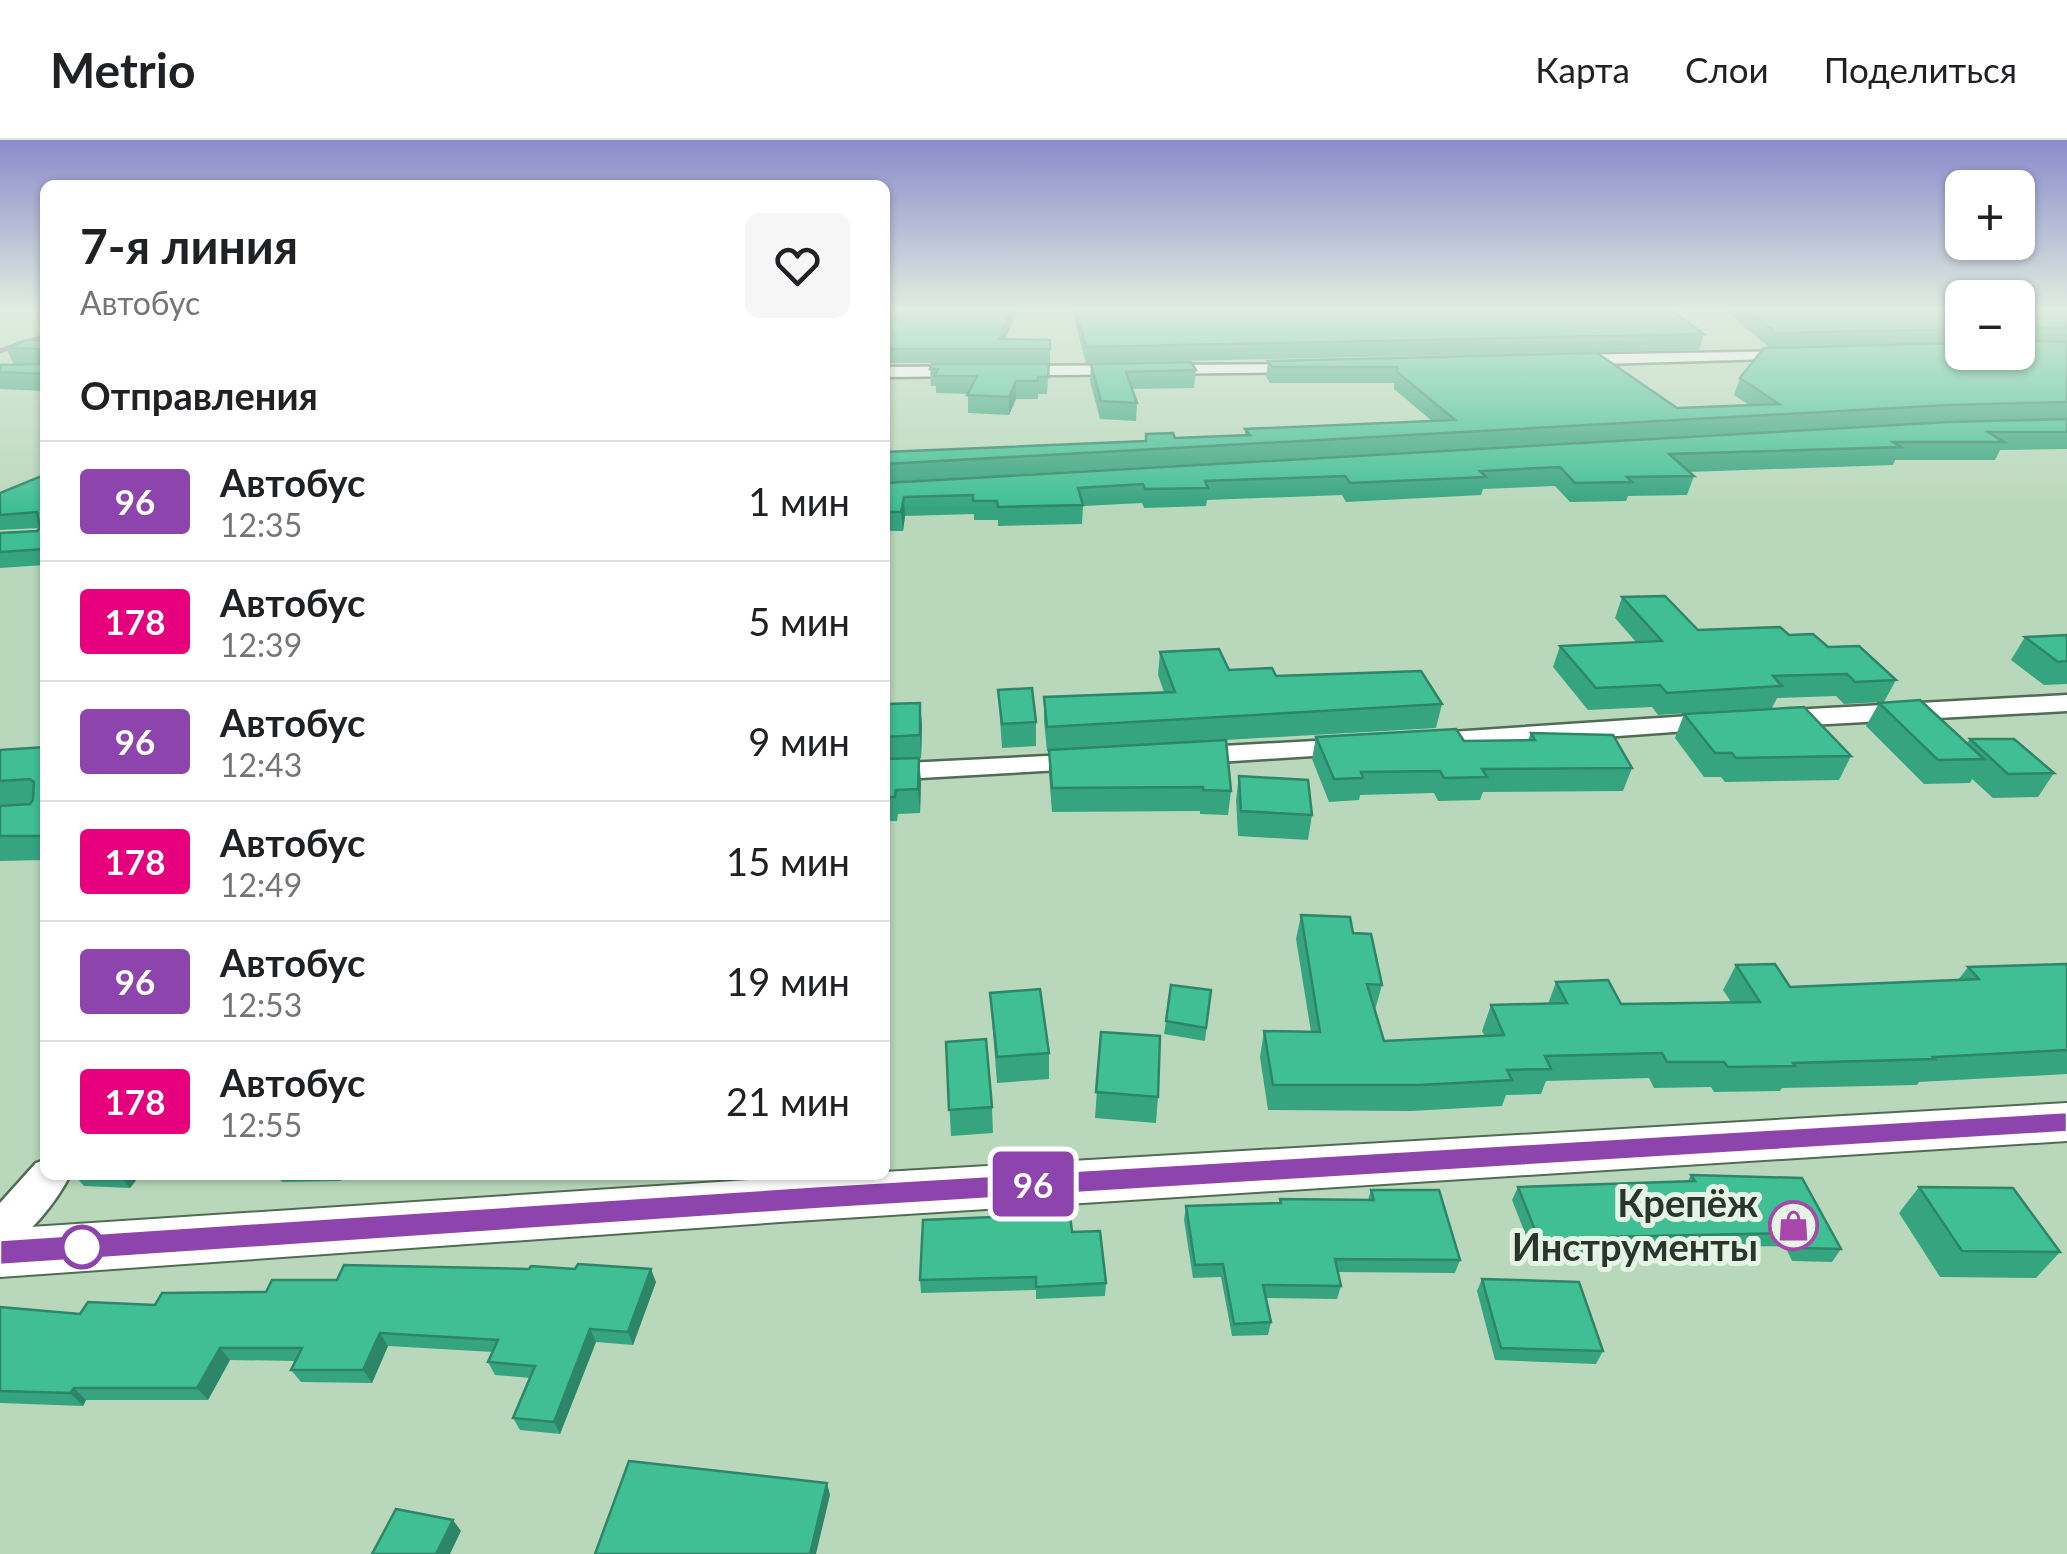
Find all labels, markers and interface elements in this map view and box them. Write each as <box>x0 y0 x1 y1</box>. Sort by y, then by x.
text: Metrio <box>50 41 196 98</box>
text: Карта <box>1535 48 1630 90</box>
text: Слои <box>1685 48 1769 90</box>
text: Поделиться <box>1824 48 2017 90</box>
map controls <box>1945 170 2035 370</box>
button: + <box>1945 170 2035 260</box>
button: heart <box>745 213 850 318</box>
text: 7-я линия <box>80 217 298 274</box>
button: − <box>1945 280 2035 370</box>
text: Автобус <box>80 283 200 322</box>
text: Отправления <box>80 372 318 418</box>
text: Автобус <box>220 459 365 505</box>
text: 1 мин <box>748 478 850 524</box>
text: 96 <box>115 480 155 522</box>
text: 12:35 <box>220 505 302 544</box>
text: Автобус <box>220 579 365 625</box>
text: 5 мин <box>748 598 850 644</box>
text: 178 <box>105 600 165 642</box>
text: 12:39 <box>220 625 302 664</box>
text: Автобус <box>220 699 365 745</box>
text: 9 мин <box>748 718 850 764</box>
text: 96 <box>115 720 155 762</box>
text: 12:43 <box>220 745 302 784</box>
text: Автобус <box>220 819 365 865</box>
text: 15 мин <box>726 838 850 884</box>
text: 178 <box>105 840 165 882</box>
text: 12:49 <box>220 865 302 904</box>
text: Автобус <box>220 939 365 985</box>
text: 19 мин <box>726 958 850 1004</box>
text: 96 <box>115 960 155 1002</box>
text: 12:53 <box>220 985 302 1024</box>
text: Автобус <box>220 1059 365 1105</box>
text: 21 мин <box>726 1078 850 1124</box>
text: 178 <box>105 1080 165 1122</box>
text: 12:55 <box>220 1105 302 1144</box>
line badge: 96 <box>988 1152 1078 1216</box>
text: 96 <box>1013 1163 1053 1205</box>
place label: Крепёж Инструменты <box>1512 1179 1758 1269</box>
shop icon: Крепёж Инструменты <box>1767 1200 1819 1252</box>
unlabelled marker <box>61 1226 103 1268</box>

